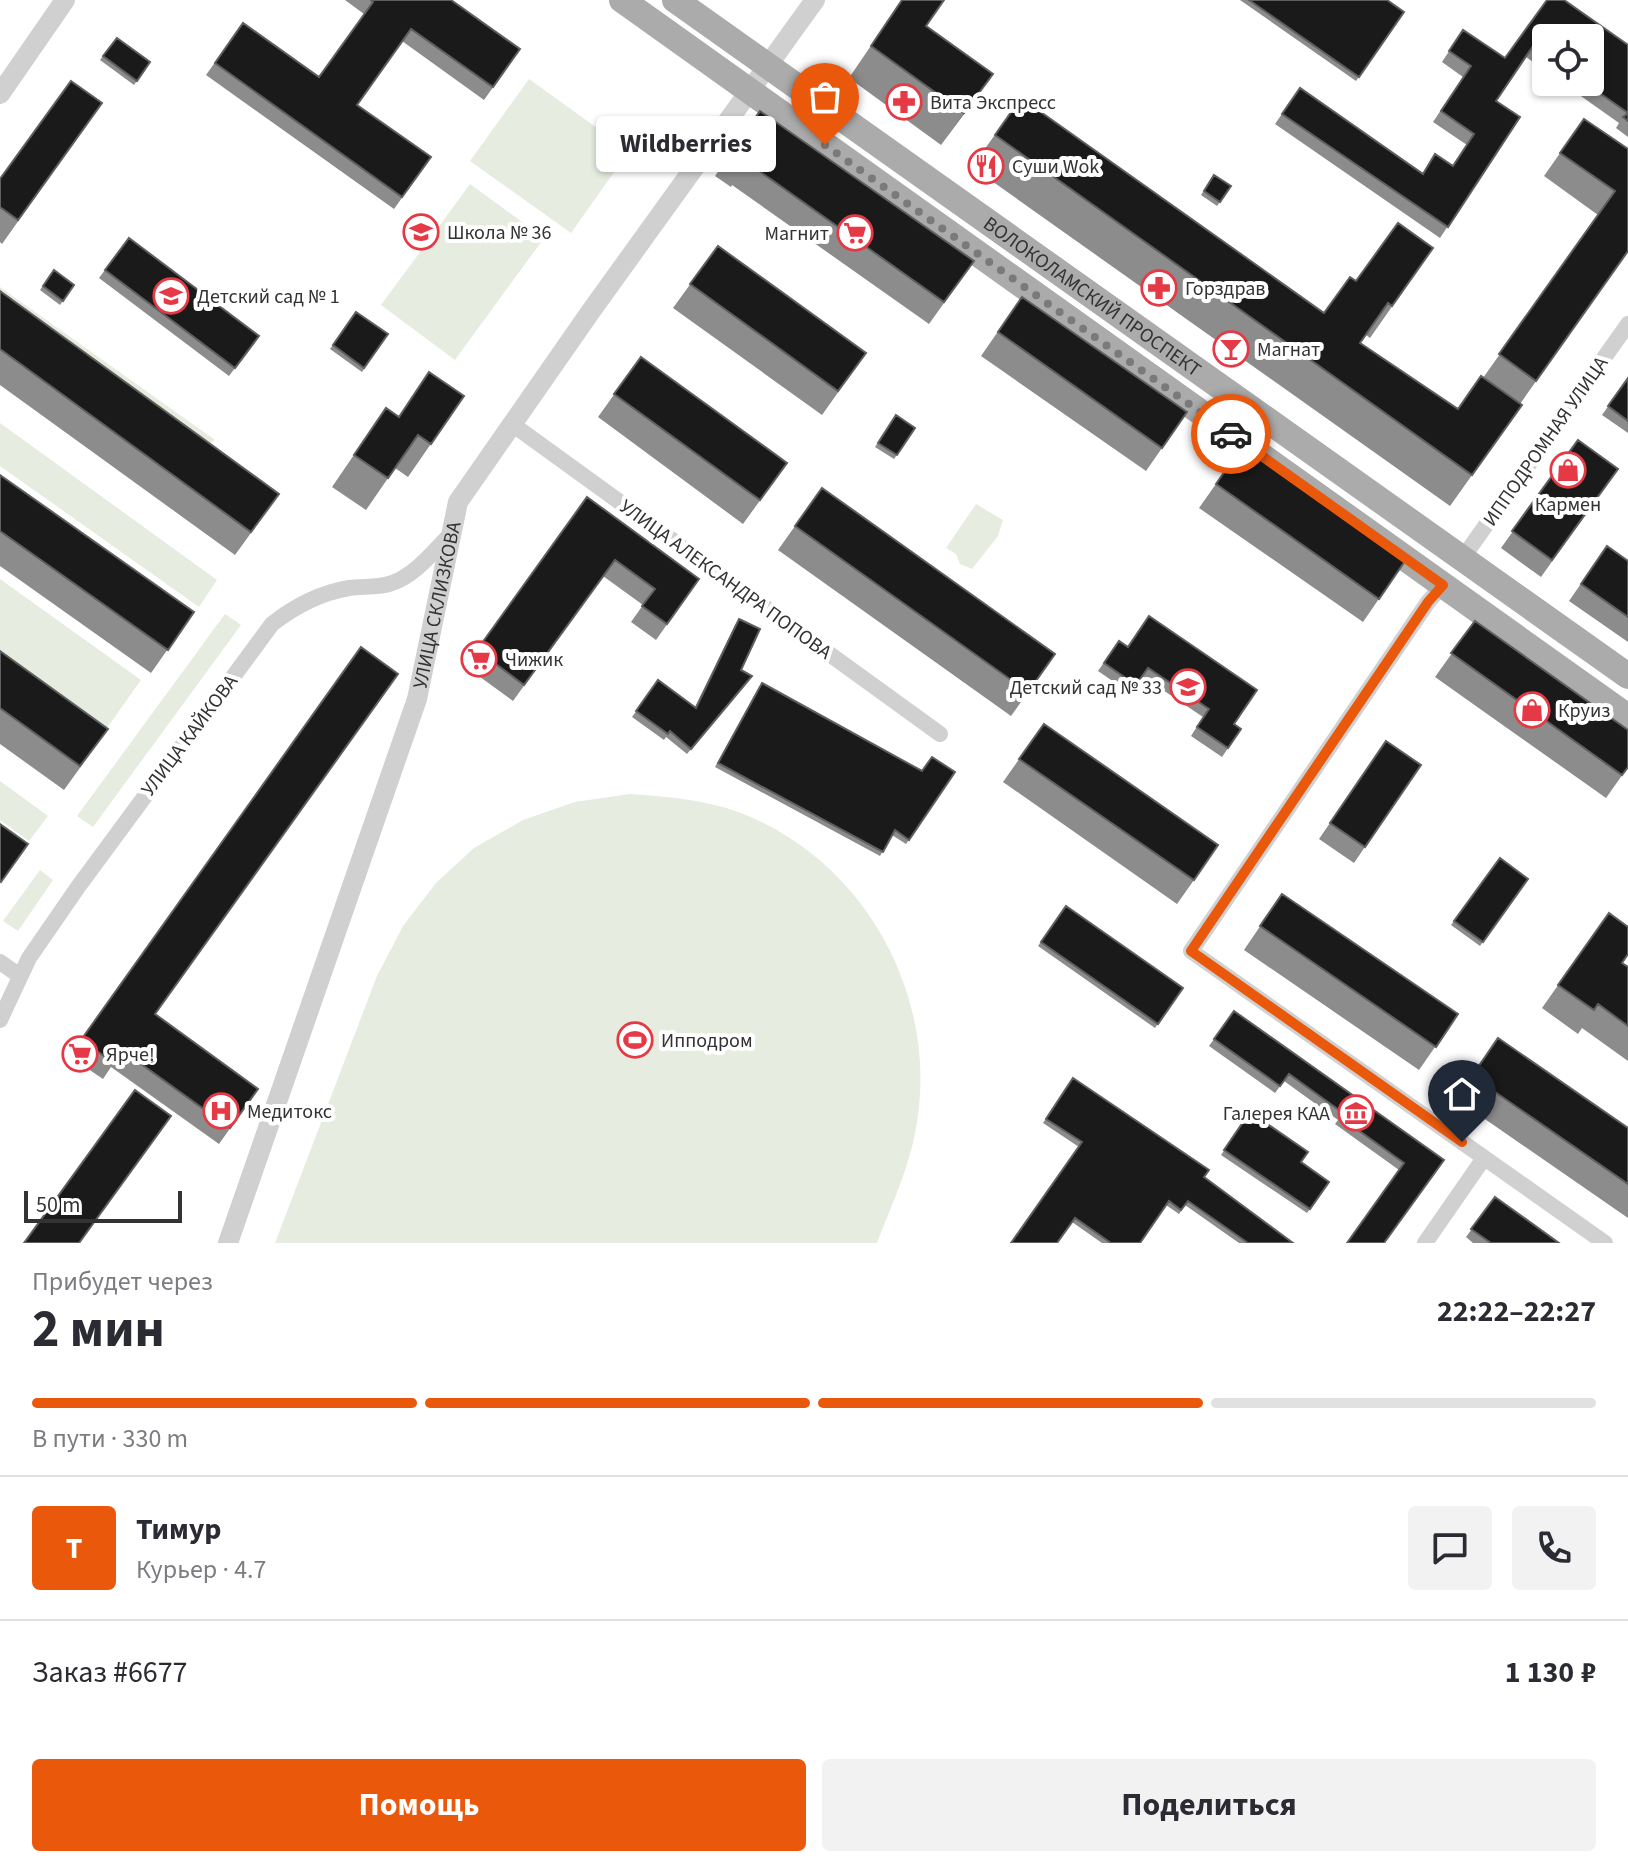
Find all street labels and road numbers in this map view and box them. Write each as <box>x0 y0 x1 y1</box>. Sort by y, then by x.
street label: ВОЛОКОЛАМСКИЙ ПРОСПЕКТ <box>977 210 1207 384</box>
street label: ИППОДРОМНАЯ УЛИЦА <box>1477 351 1615 532</box>
street label: УЛИЦА АЛЕКСАНДРА ПОПОВА <box>614 493 837 666</box>
street label: УЛИЦА СКЛИЗКОВА <box>407 519 469 691</box>
street label: УЛИЦА КАЙКОВА <box>135 669 245 802</box>

